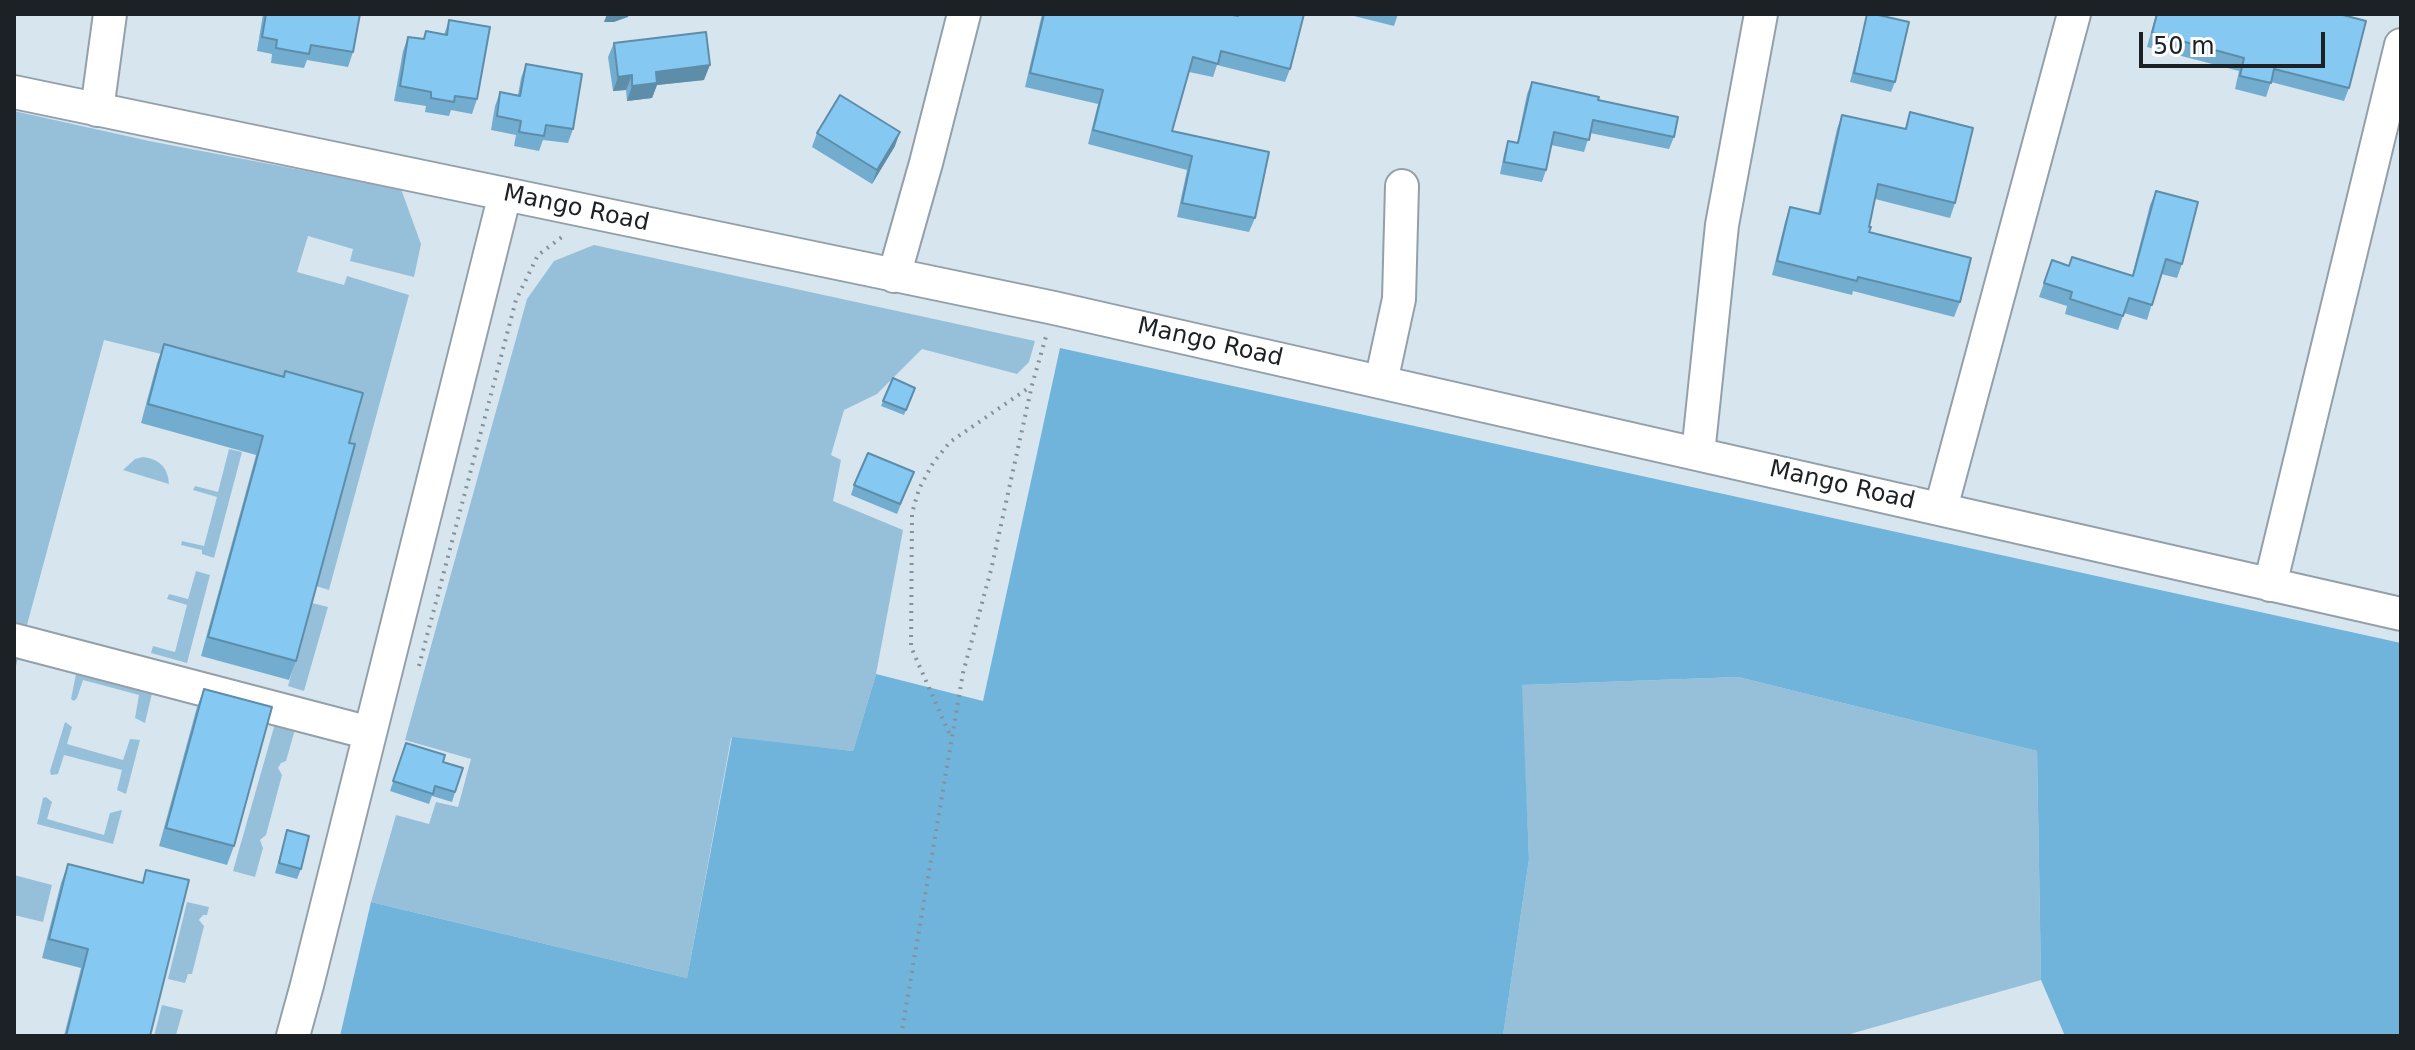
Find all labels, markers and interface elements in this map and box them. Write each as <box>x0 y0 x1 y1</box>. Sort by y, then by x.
scale bar <box>2143 16 2329 66</box>
text: 50 m <box>2153 32 2215 60</box>
street label: Mango Road <box>500 179 652 239</box>
street label: Mango Road <box>1134 312 1286 374</box>
street label: Mango Road <box>1766 455 1918 517</box>

